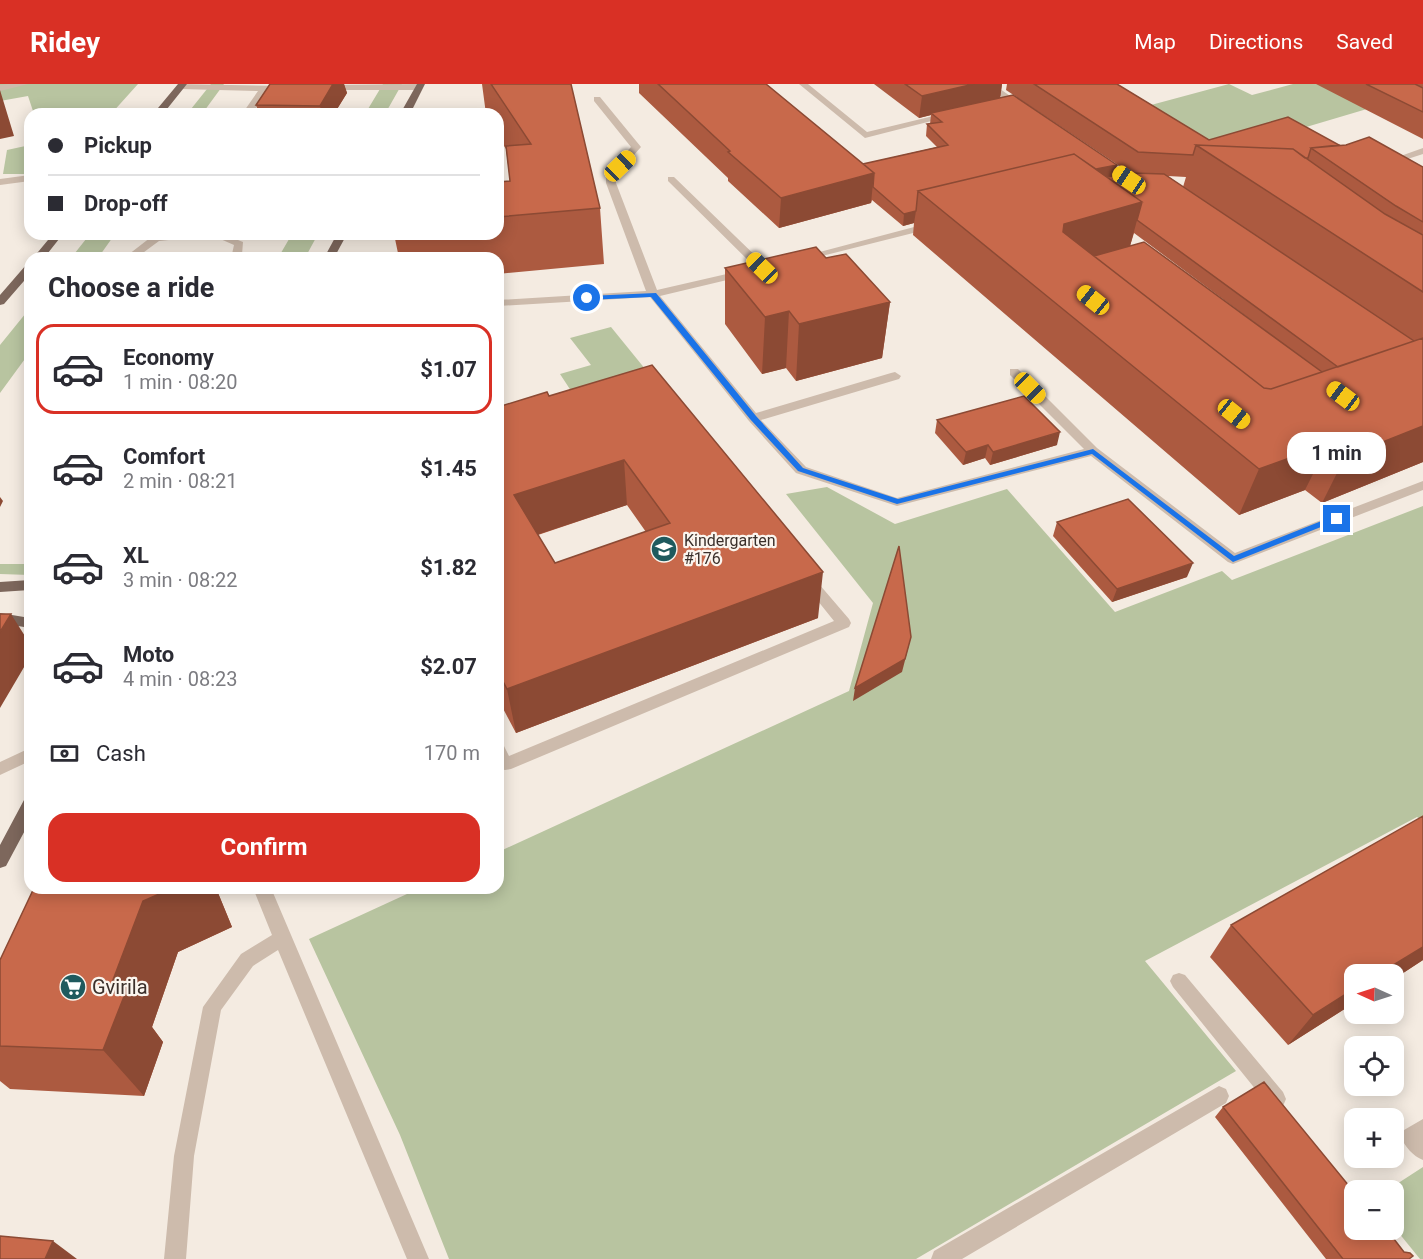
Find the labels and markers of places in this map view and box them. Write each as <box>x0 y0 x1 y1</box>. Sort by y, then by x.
place label: Kindergarten #176 <box>684 531 776 568</box>
school or university icon: Kindergarten #176 <box>649 534 679 564</box>
supermarket icon: Gvirila <box>58 972 88 1002</box>
place label: Gvirila <box>92 975 148 999</box>

